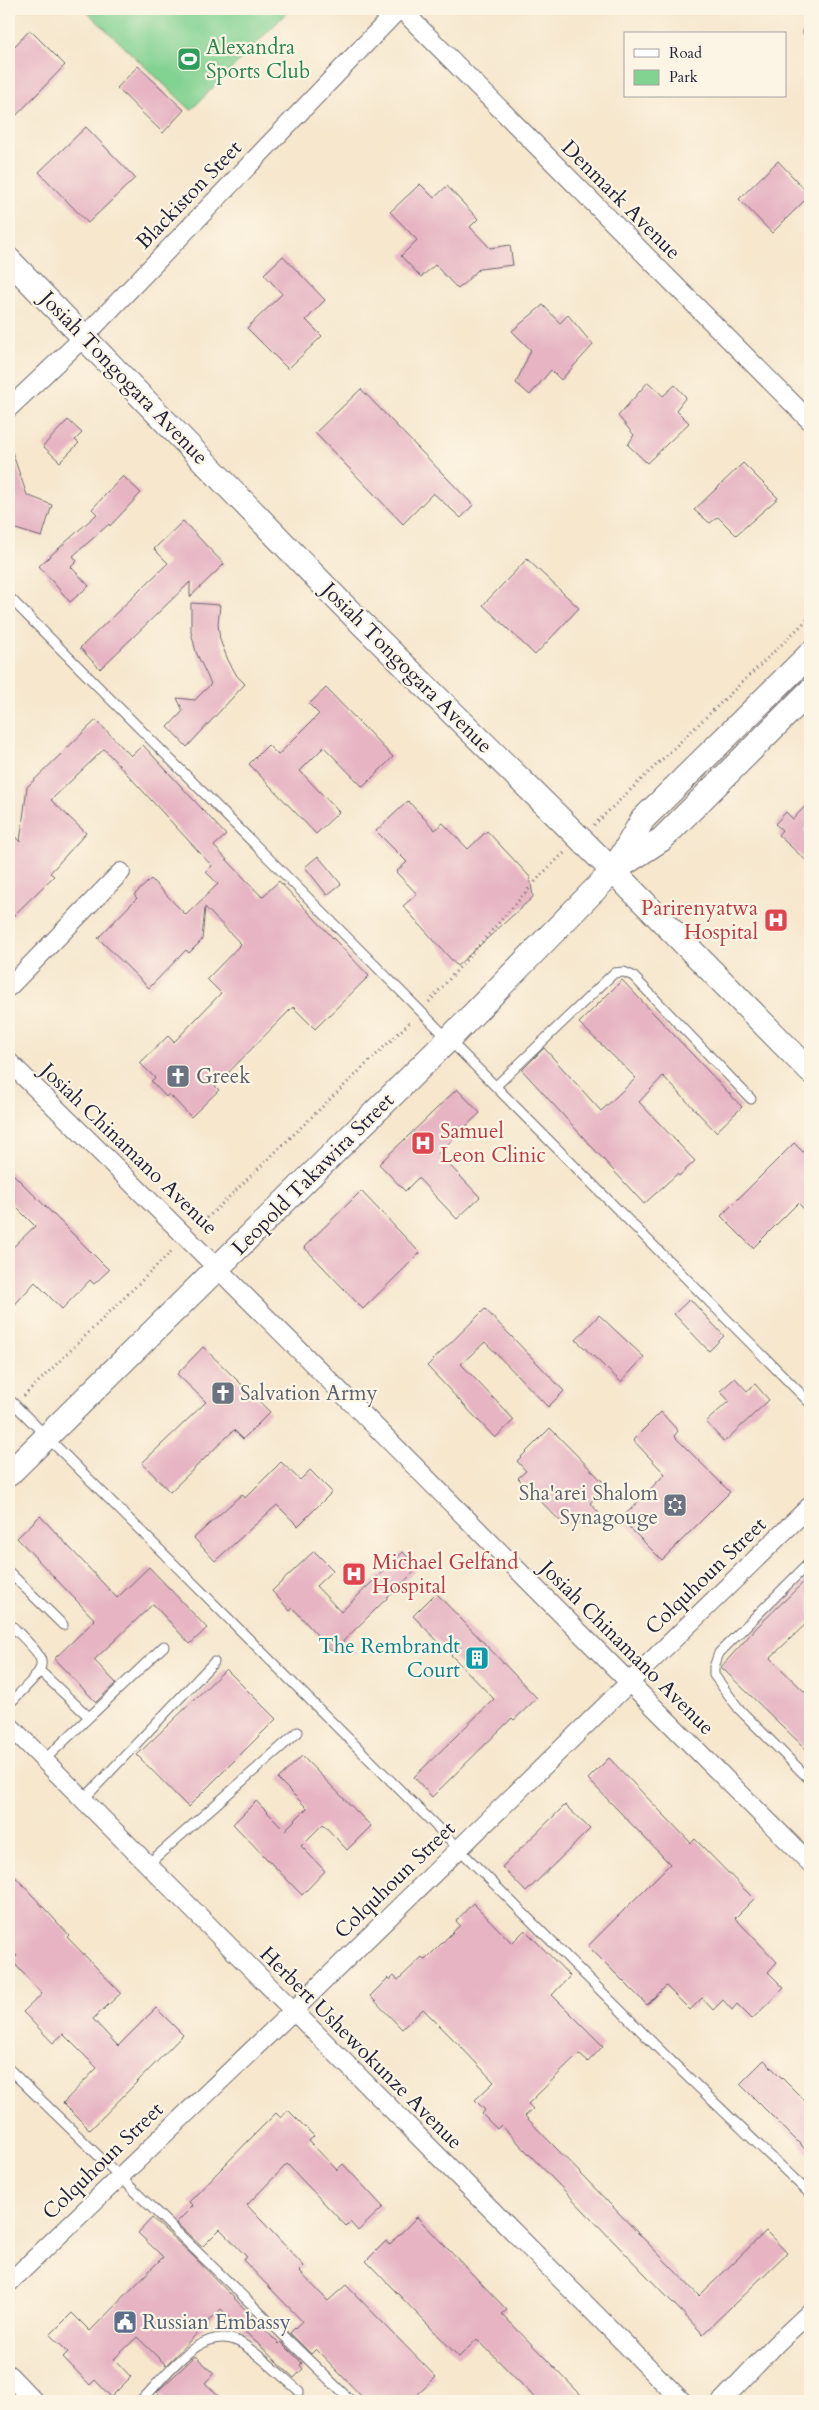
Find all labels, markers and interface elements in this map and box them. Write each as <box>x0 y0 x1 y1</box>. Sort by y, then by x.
legend <box>624 32 786 98</box>
place label: Alexandra Sports Club <box>206 33 310 86</box>
text: Road <box>669 43 702 63</box>
sports icon: Alexandra Sports Club <box>176 46 202 72</box>
text: Park <box>669 67 698 87</box>
street label: Blackiston Steet <box>130 134 249 256</box>
street label: Denmark Avenue <box>555 134 687 266</box>
street label: Josiah Tongogara Avenue <box>31 283 215 471</box>
street label: Josiah Tongogara Avenue <box>313 574 499 760</box>
place label: Parirenyatwa Hospital <box>641 894 758 947</box>
hospital icon: Parirenyatwa Hospital <box>763 907 789 933</box>
street label: Josiah Chinamano Avenue <box>32 1055 224 1241</box>
place label: Greek <box>196 1062 251 1091</box>
church icon: Greek <box>165 1063 191 1089</box>
street label: Leopold Takawira Street <box>225 1086 401 1262</box>
place label: Samuel Leon Clinic <box>440 1117 546 1170</box>
hospital icon: Samuel Leon Clinic <box>410 1130 436 1156</box>
place label: Salvation Army <box>240 1379 378 1408</box>
church icon: Salvation Army <box>210 1380 236 1406</box>
place label: Sha'arei Shalom Synagouge <box>519 1479 658 1532</box>
synagogue icon: Sha'arei Shalom Synagouge <box>662 1492 688 1518</box>
street label: Colquhoun Street <box>639 1510 773 1641</box>
place label: Michael Gelfand Hospital <box>372 1548 518 1601</box>
street label: Josiah Chinamano Avenue <box>531 1552 721 1742</box>
hospital icon: Michael Gelfand Hospital <box>341 1561 367 1587</box>
place label: The Rembrandt Court <box>318 1632 460 1685</box>
building icon: The Rembrandt Court <box>464 1645 490 1671</box>
street label: Colquhoun Street <box>328 1814 462 1945</box>
street label: Herbert Ushewokunze Avenue <box>253 1940 469 2156</box>
street label: Colquhoun Street <box>36 2095 170 2226</box>
place label: Russian Embassy <box>142 2308 291 2337</box>
public building icon: Russian Embassy <box>112 2309 138 2335</box>

